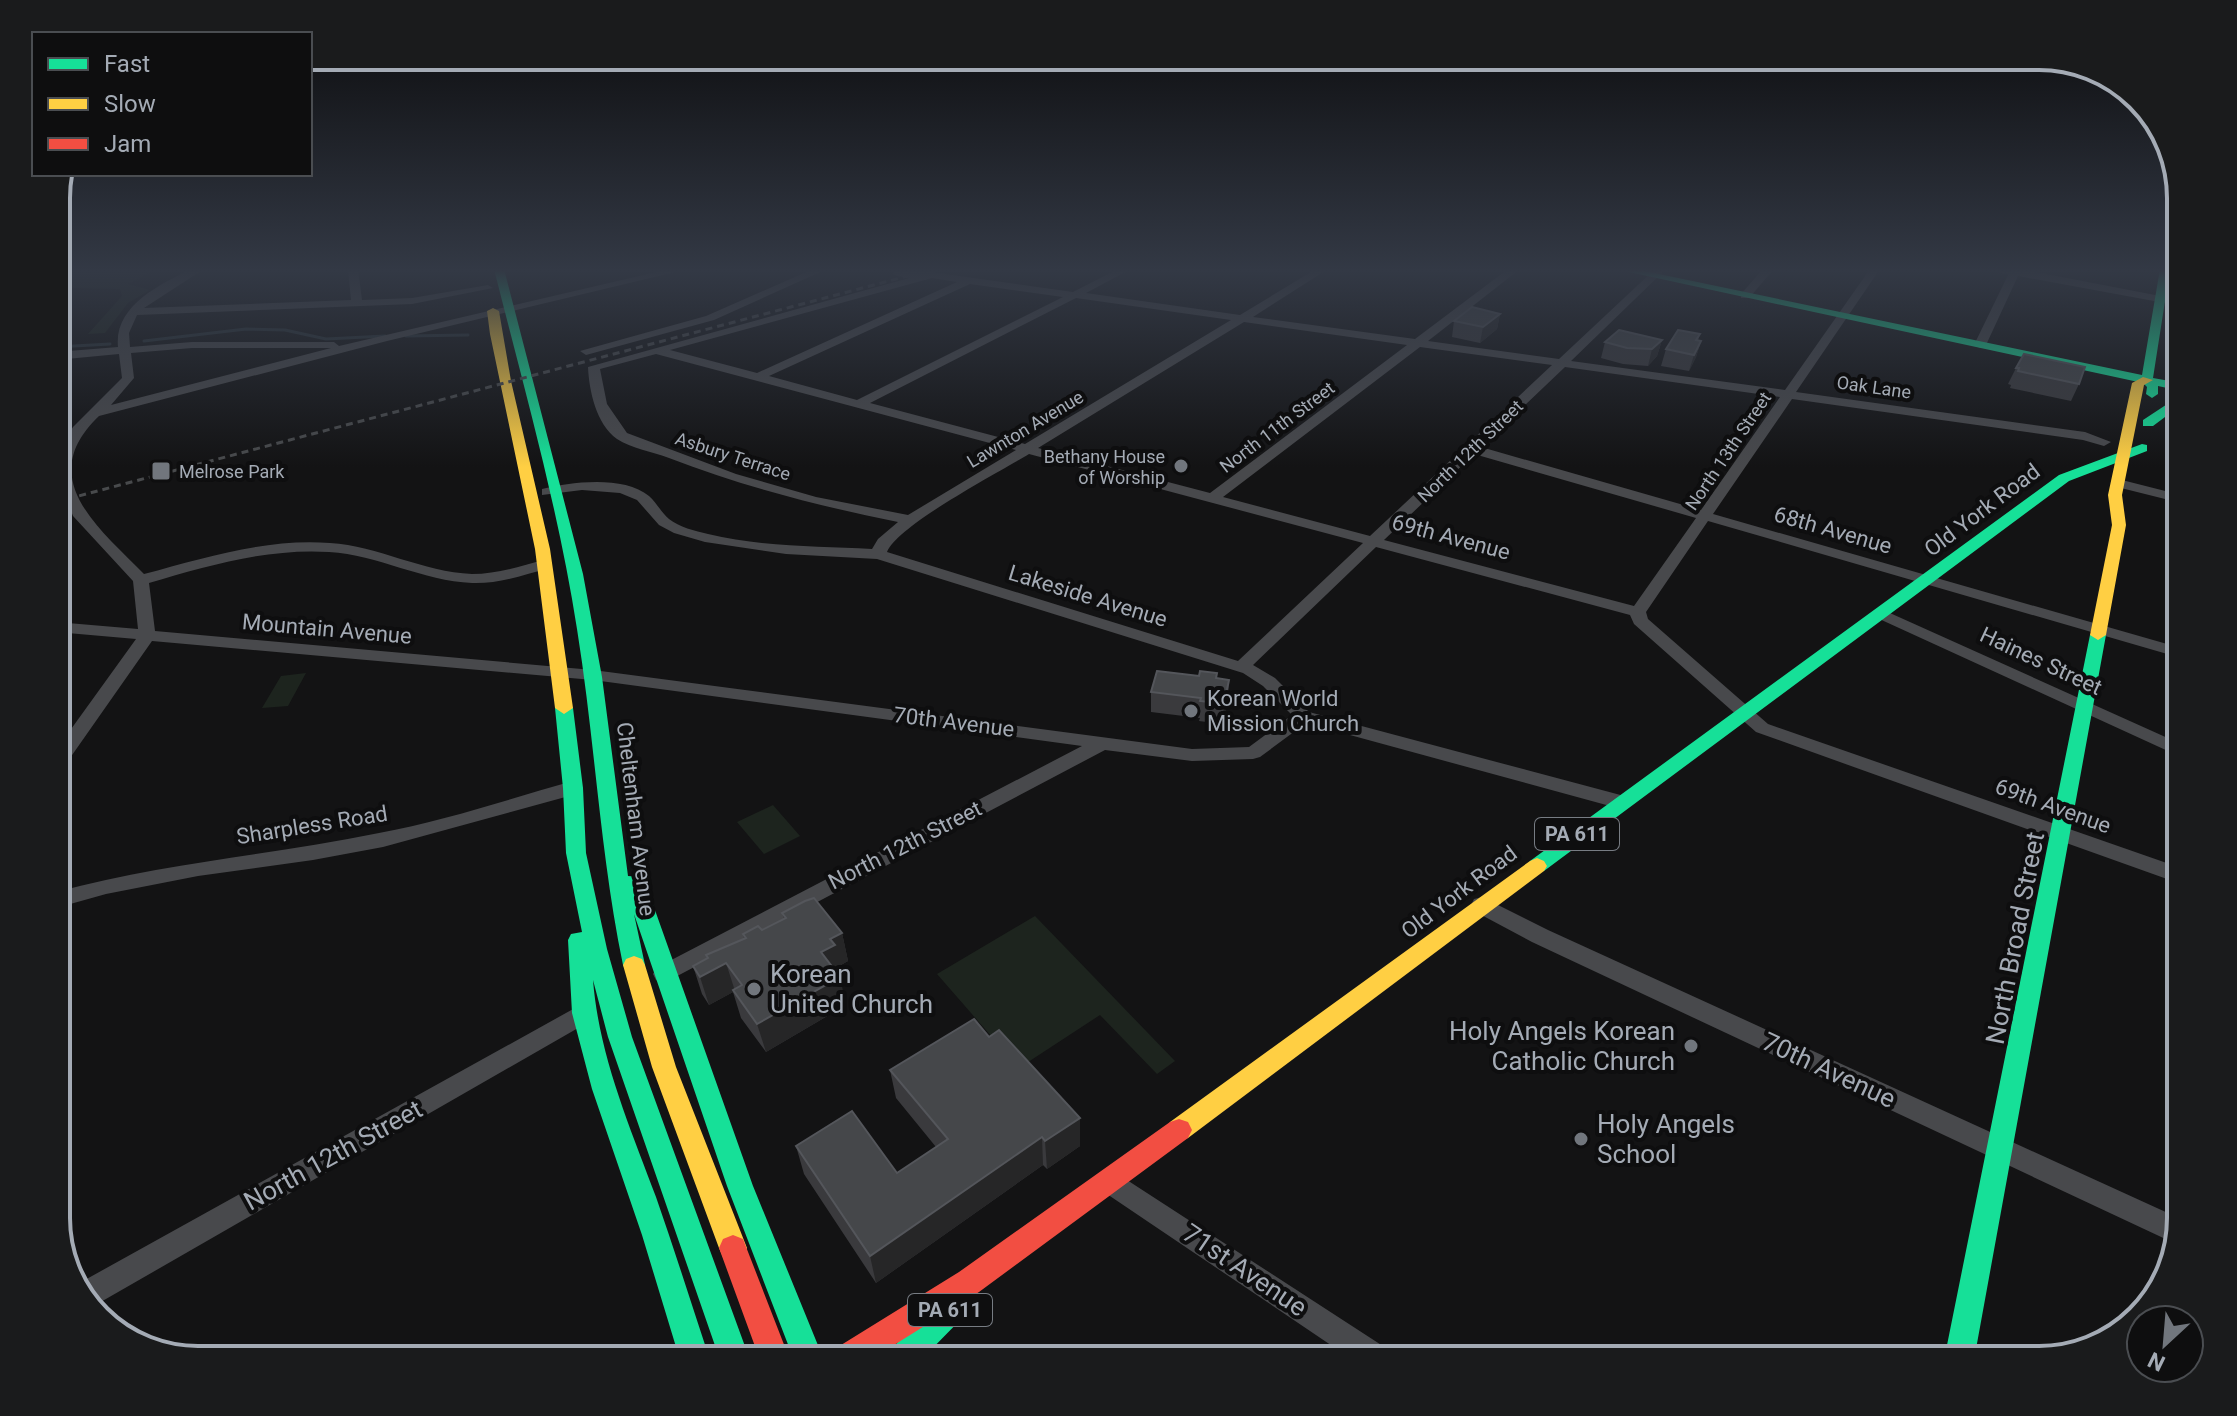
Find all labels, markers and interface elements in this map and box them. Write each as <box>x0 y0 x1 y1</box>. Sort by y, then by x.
legend <box>32 32 312 176</box>
text: Fast <box>104 50 150 78</box>
text: Slow <box>104 90 156 118</box>
text: Jam <box>104 130 151 158</box>
street label: Oak Lane <box>1836 371 1912 403</box>
street label: North 11th Street <box>1216 377 1338 477</box>
street label: Lawnton Avenue <box>963 386 1087 472</box>
street label: North 13th Street <box>1681 388 1775 514</box>
street label: North 12th Street <box>1413 395 1527 506</box>
street label: Asbury Terrace <box>673 427 793 485</box>
place label: Bethany House of Worship <box>1044 446 1165 488</box>
marker: Bethany House of Worship <box>1172 457 1190 475</box>
street label: Old York Road <box>1919 459 2045 561</box>
marker: Melrose Park <box>150 460 172 482</box>
place label: Melrose Park <box>179 461 285 482</box>
street label: 68th Avenue <box>1771 501 1895 559</box>
street label: 69th Avenue <box>1389 509 1513 565</box>
street label: Lakeside Avenue <box>1006 560 1170 632</box>
street label: Mountain Avenue <box>241 609 413 649</box>
street label: Haines Street <box>1976 622 2106 700</box>
place label: Korean World Mission Church <box>1207 686 1359 736</box>
street label: 70th Avenue <box>892 702 1016 742</box>
marker: Korean World Mission Church <box>1182 702 1200 720</box>
street label: Cheltenham Avenue <box>612 721 660 917</box>
street label: 69th Avenue <box>1992 773 2114 839</box>
street label: North 12th Street <box>824 796 986 894</box>
street label: Sharpless Road <box>235 801 389 849</box>
road number: PA 611 <box>1535 818 1619 850</box>
street label: North Broad Street <box>1980 829 2050 1047</box>
street label: Old York Road <box>1396 841 1522 943</box>
place label: Korean United Church <box>770 959 933 1019</box>
marker: Korean United Church <box>745 980 763 998</box>
place label: Holy Angels Korean Catholic Church <box>1449 1016 1675 1076</box>
street label: 70th Avenue <box>1758 1026 1900 1114</box>
marker: Holy Angels Korean Catholic Church <box>1682 1037 1700 1055</box>
street label: North 12th Street <box>239 1094 427 1216</box>
place label: Holy Angels School <box>1597 1109 1735 1169</box>
marker: Holy Angels School <box>1572 1130 1590 1148</box>
street label: 71st Avenue <box>1177 1218 1313 1322</box>
road number: PA 611 <box>908 1294 992 1326</box>
north arrow <box>2125 1304 2205 1384</box>
text: N <box>2144 1347 2169 1376</box>

